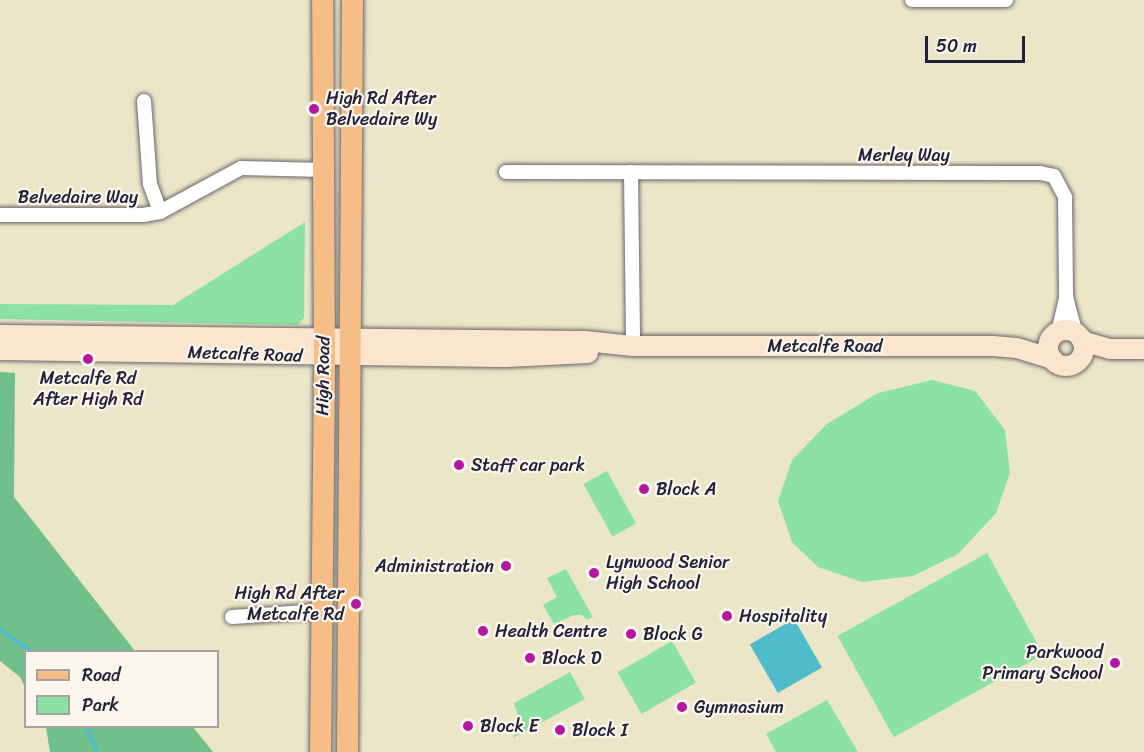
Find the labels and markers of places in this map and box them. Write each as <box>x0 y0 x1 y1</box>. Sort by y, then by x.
place label: High Rd After Belvedaire Wy <box>326 88 437 130</box>
marker: High Rd After Belvedaire Wy <box>307 102 321 116</box>
marker: Metcalfe Rd After High Rd <box>81 352 95 366</box>
place label: Metcalfe Rd After High Rd <box>33 368 143 410</box>
place label: Staff car park <box>471 454 585 476</box>
marker: Staff car park <box>452 458 466 472</box>
place label: Block A <box>656 478 717 500</box>
marker: Block A <box>637 482 651 496</box>
place label: Lynwood Senior High School <box>606 552 730 594</box>
place label: Administration <box>375 555 494 577</box>
marker: Administration <box>499 559 513 573</box>
marker: Lynwood Senior High School <box>587 566 601 580</box>
place label: High Rd After Metcalfe Rd <box>234 583 344 626</box>
marker: High Rd After Metcalfe Rd <box>349 597 363 611</box>
place label: Hospitality <box>739 605 827 627</box>
marker: Hospitality <box>720 609 734 623</box>
place label: Health Centre <box>495 620 608 642</box>
place label: Block G <box>643 623 703 645</box>
marker: Health Centre <box>476 624 490 638</box>
marker: Block G <box>624 627 638 641</box>
place label: Parkwood Primary School <box>982 642 1103 684</box>
place label: Block D <box>542 647 602 669</box>
marker: Block D <box>523 651 537 665</box>
marker: Parkwood Primary School <box>1108 656 1122 670</box>
place label: Gymnasium <box>694 696 784 718</box>
marker: Gymnasium <box>675 700 689 714</box>
place label: Block E <box>480 715 539 737</box>
marker: Block E <box>461 719 475 733</box>
place label: Block I <box>572 719 628 741</box>
marker: Block I <box>553 723 567 737</box>

